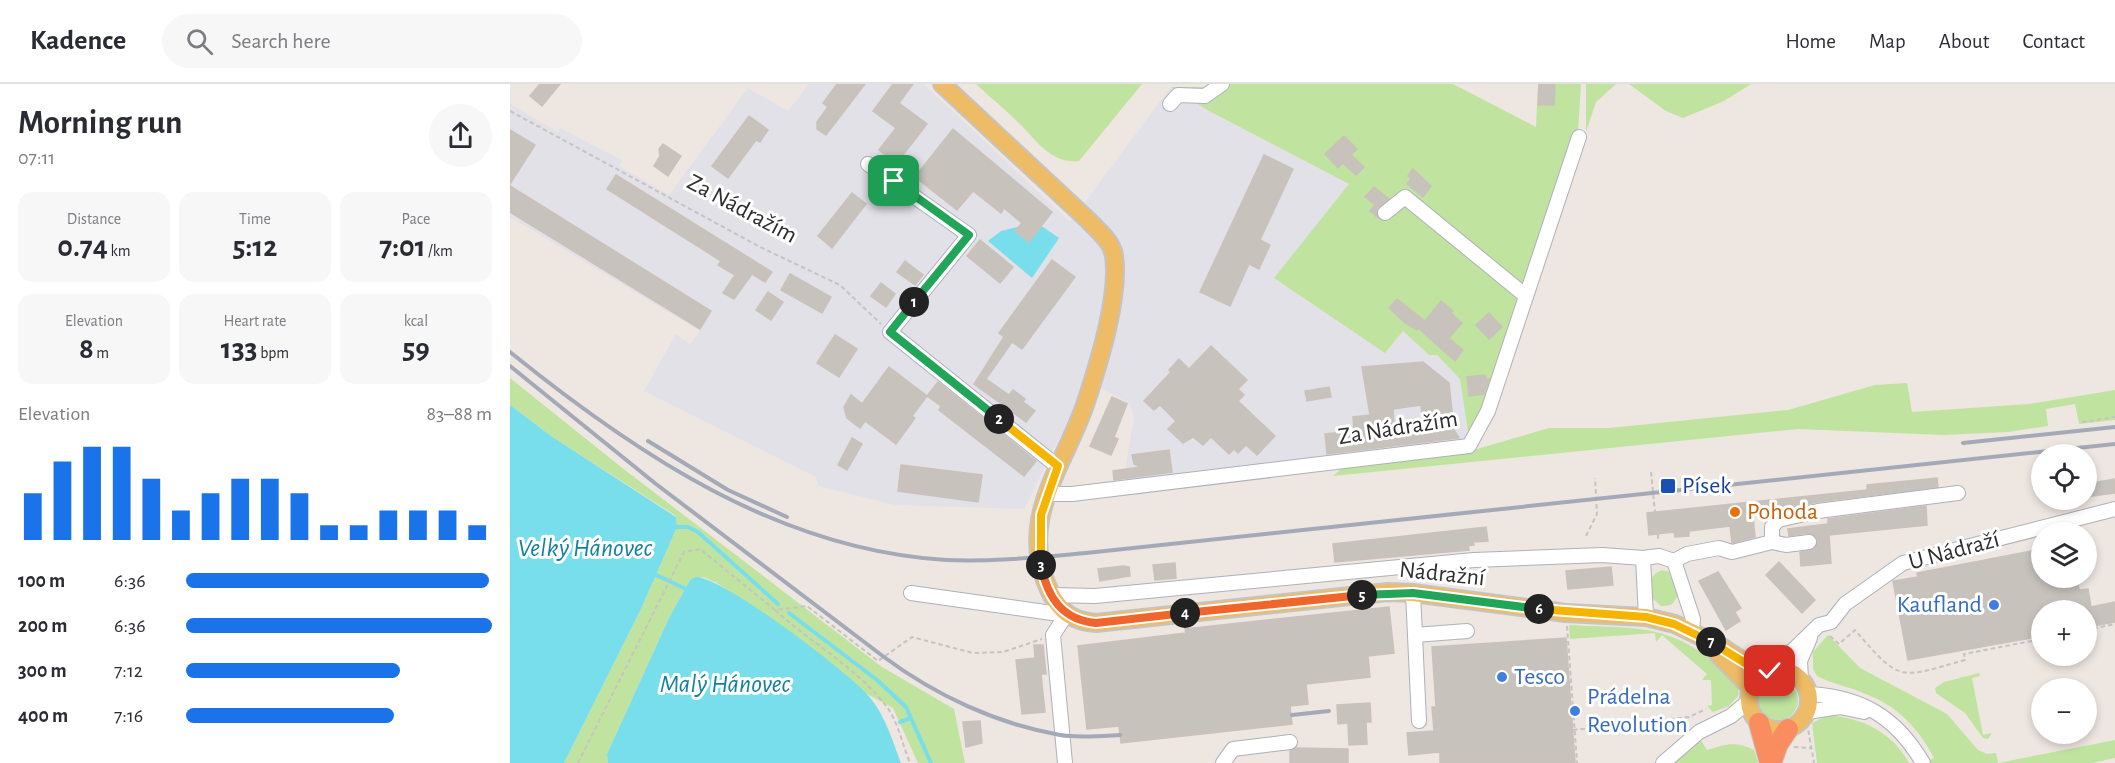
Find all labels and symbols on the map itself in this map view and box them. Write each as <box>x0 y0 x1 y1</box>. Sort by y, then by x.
pin <box>868 155 919 206</box>
street label: Za Nádražím <box>683 170 801 248</box>
pin: 1 <box>899 287 929 317</box>
pin: 2 <box>984 404 1014 434</box>
street label: Za Nádražím <box>1337 407 1459 449</box>
place label: Písek <box>1682 474 1731 498</box>
marker: Písek <box>1659 477 1677 495</box>
place label: Pohoda <box>1747 500 1818 524</box>
marker: Pohoda <box>1728 505 1742 519</box>
street label: U Nádraží <box>1906 527 2002 575</box>
water label: Velký Hánovec <box>518 535 652 561</box>
pin: 3 <box>1026 550 1056 580</box>
street label: Nádražní <box>1398 558 1486 590</box>
pin: 5 <box>1347 580 1377 610</box>
place label: Kaufland <box>1897 593 1982 617</box>
pin: 6 <box>1524 594 1554 624</box>
pin: 4 <box>1170 598 1200 628</box>
marker: Kaufland <box>1987 598 2001 612</box>
pin: 7 <box>1696 627 1726 657</box>
pin <box>1744 645 1795 696</box>
place label: Tesco <box>1514 665 1565 689</box>
marker: Tesco <box>1495 670 1509 684</box>
water label: Malý Hánovec <box>660 671 791 697</box>
place label: Prádelna Revolution <box>1587 685 1688 737</box>
marker: Prádelna Revolution <box>1568 704 1582 718</box>

